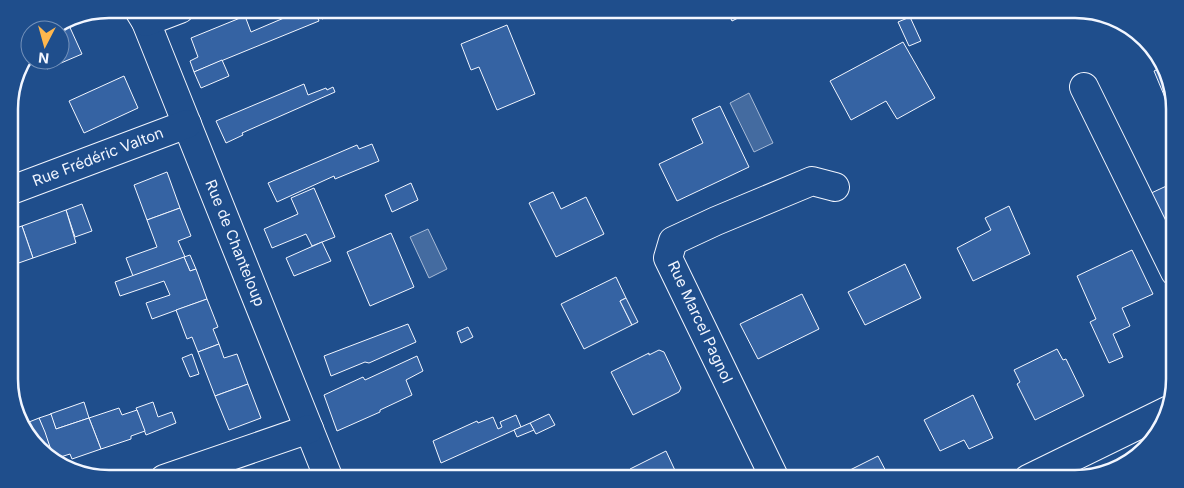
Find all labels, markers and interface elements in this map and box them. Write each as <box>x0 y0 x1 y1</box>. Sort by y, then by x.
north arrow <box>20 20 70 70</box>
text: N <box>37 49 50 67</box>
street label: Rue Frédéric Valton <box>30 123 166 190</box>
street label: Rue de Chanteloup <box>201 177 270 309</box>
street label: Rue Marcel Pagnol <box>664 258 737 386</box>

